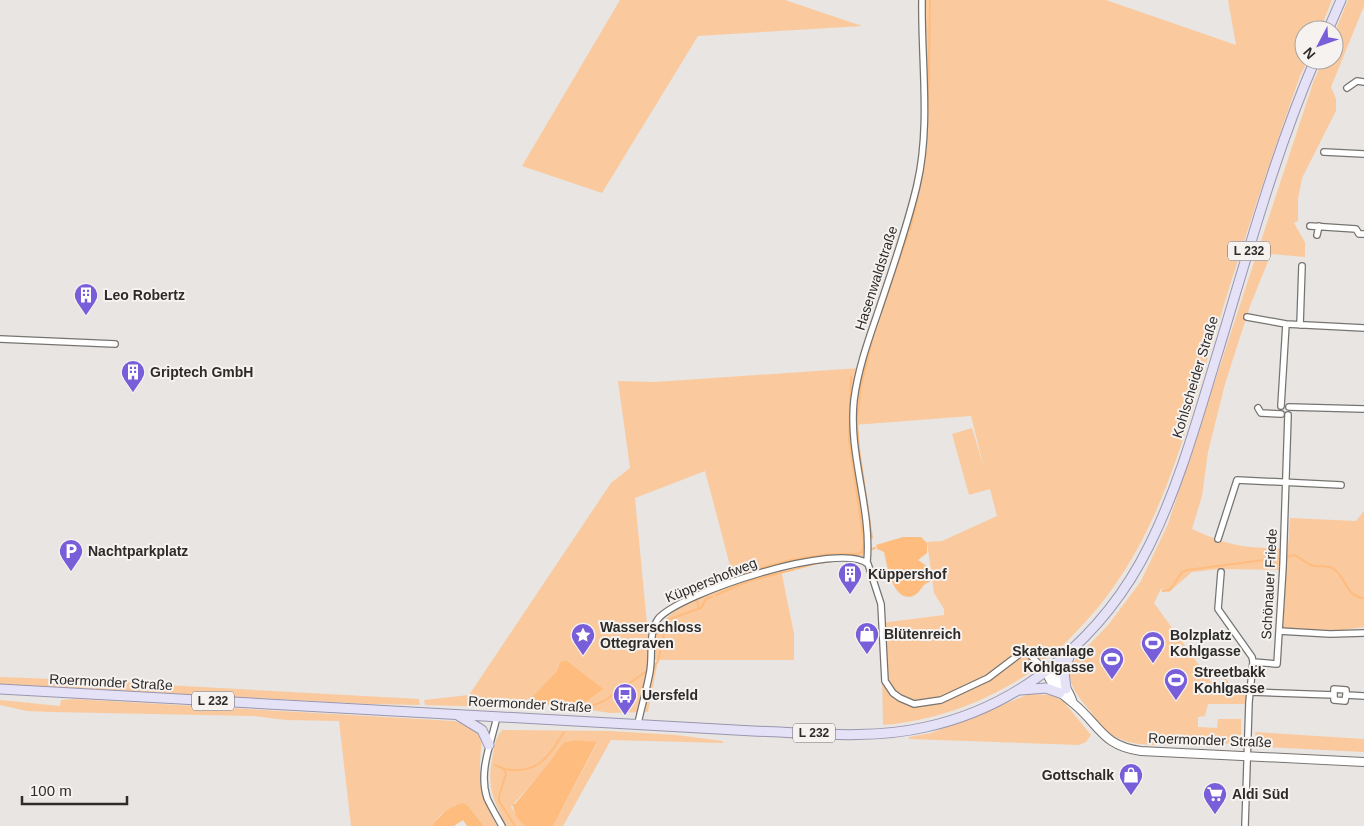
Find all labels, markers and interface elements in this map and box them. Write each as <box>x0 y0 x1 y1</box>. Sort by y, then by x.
north arrow <box>1294 20 1344 70</box>
text: N <box>1300 44 1319 63</box>
street label: Hasenwaldstraße <box>852 224 901 332</box>
road number: L 232 <box>1228 242 1270 260</box>
building icon: Leo Robertz <box>73 282 99 316</box>
place label: Leo Robertz <box>104 287 185 303</box>
street label: Kohlscheider Straße <box>1169 314 1221 440</box>
building icon: Griptech GmbH <box>120 359 146 393</box>
place label: Griptech GmbH <box>150 364 253 380</box>
street label: Schönauer Friede <box>1258 528 1280 640</box>
parking icon: Nachtparkplatz <box>58 538 84 572</box>
place label: Nachtparkplatz <box>88 543 188 559</box>
street label: Küppershofweg <box>663 554 759 606</box>
building icon: Küppershof <box>837 561 863 595</box>
place label: Küppershof <box>868 566 947 582</box>
place label: Wasserschloss Ottegraven <box>600 619 702 651</box>
shop icon: Blütenreich <box>854 621 880 655</box>
place icon: Wasserschloss Ottegraven <box>570 622 596 656</box>
place label: Blütenreich <box>884 626 961 642</box>
place label: Bolzplatz Kohlgasse <box>1170 627 1241 659</box>
sports icon: Bolzplatz Kohlgasse <box>1140 630 1166 664</box>
place label: Skateanlage Kohlgasse <box>1012 643 1094 675</box>
sports icon: Skateanlage Kohlgasse <box>1099 646 1125 680</box>
place label: Streetbakk Kohlgasse <box>1194 664 1266 696</box>
sports icon: Streetbakk Kohlgasse <box>1163 667 1189 701</box>
street label: Roermonder Straße <box>49 671 173 693</box>
bus stop icon: Uersfeld <box>612 682 638 716</box>
place label: Uersfeld <box>642 687 698 703</box>
road number: L 232 <box>192 691 234 710</box>
street label: Roermonder Straße <box>468 693 592 715</box>
road number: L 232 <box>793 724 835 742</box>
street label: Roermonder Straße <box>1148 730 1272 750</box>
shop icon: Gottschalk <box>1118 762 1144 796</box>
place label: Gottschalk <box>1042 767 1114 783</box>
scale bar <box>22 774 128 806</box>
supermarket icon: Aldi Süd <box>1202 781 1228 815</box>
text: 100 m <box>30 782 72 799</box>
place label: Aldi Süd <box>1232 786 1289 802</box>

